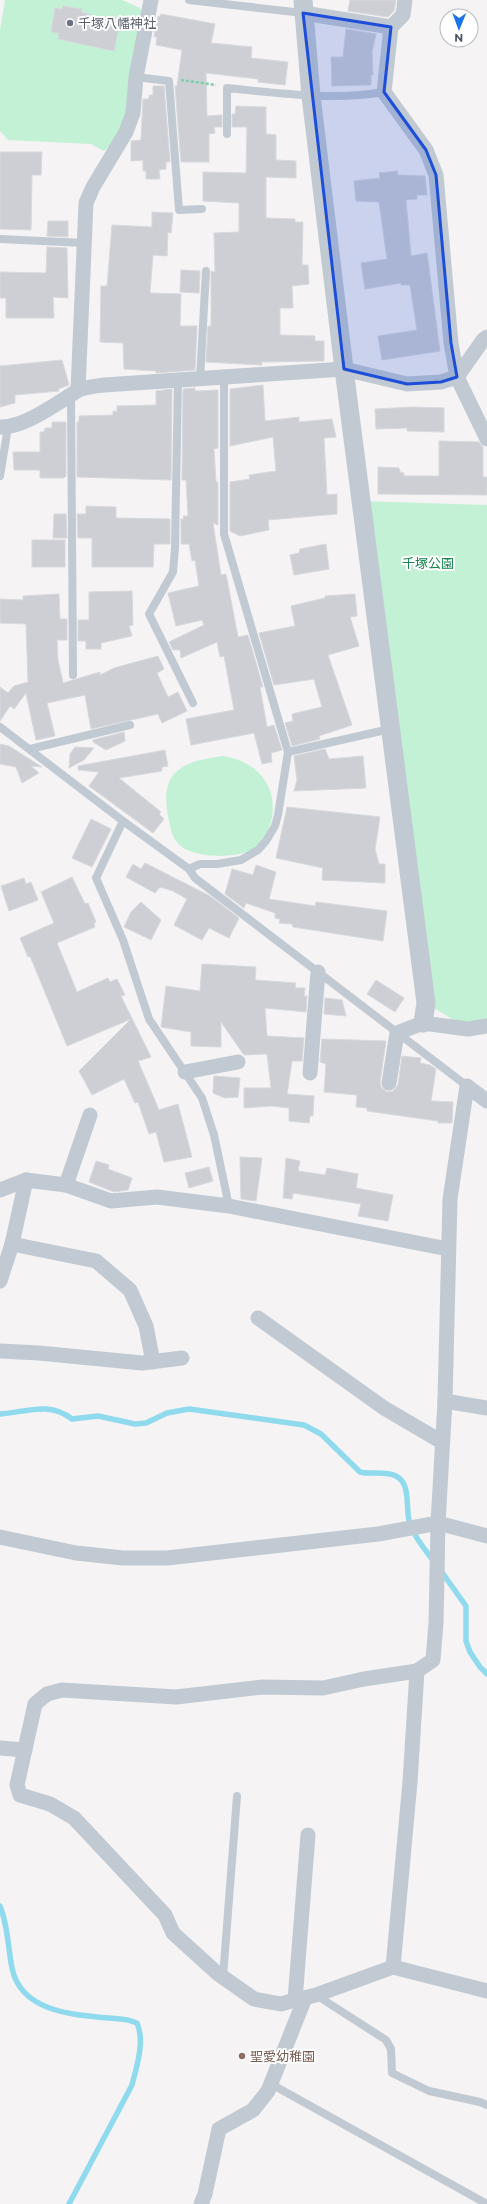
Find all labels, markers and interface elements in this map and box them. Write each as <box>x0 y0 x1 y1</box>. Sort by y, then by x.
north arrow <box>439 8 479 48</box>
place label: 千塚八幡神社 <box>78 15 156 31</box>
marker: 千塚八幡神社 <box>65 18 75 28</box>
text: N <box>454 31 463 45</box>
park label: 千塚公園 <box>402 555 454 571</box>
place label: 聖愛幼稚園 <box>250 2048 315 2064</box>
marker: 聖愛幼稚園 <box>237 2051 247 2061</box>

